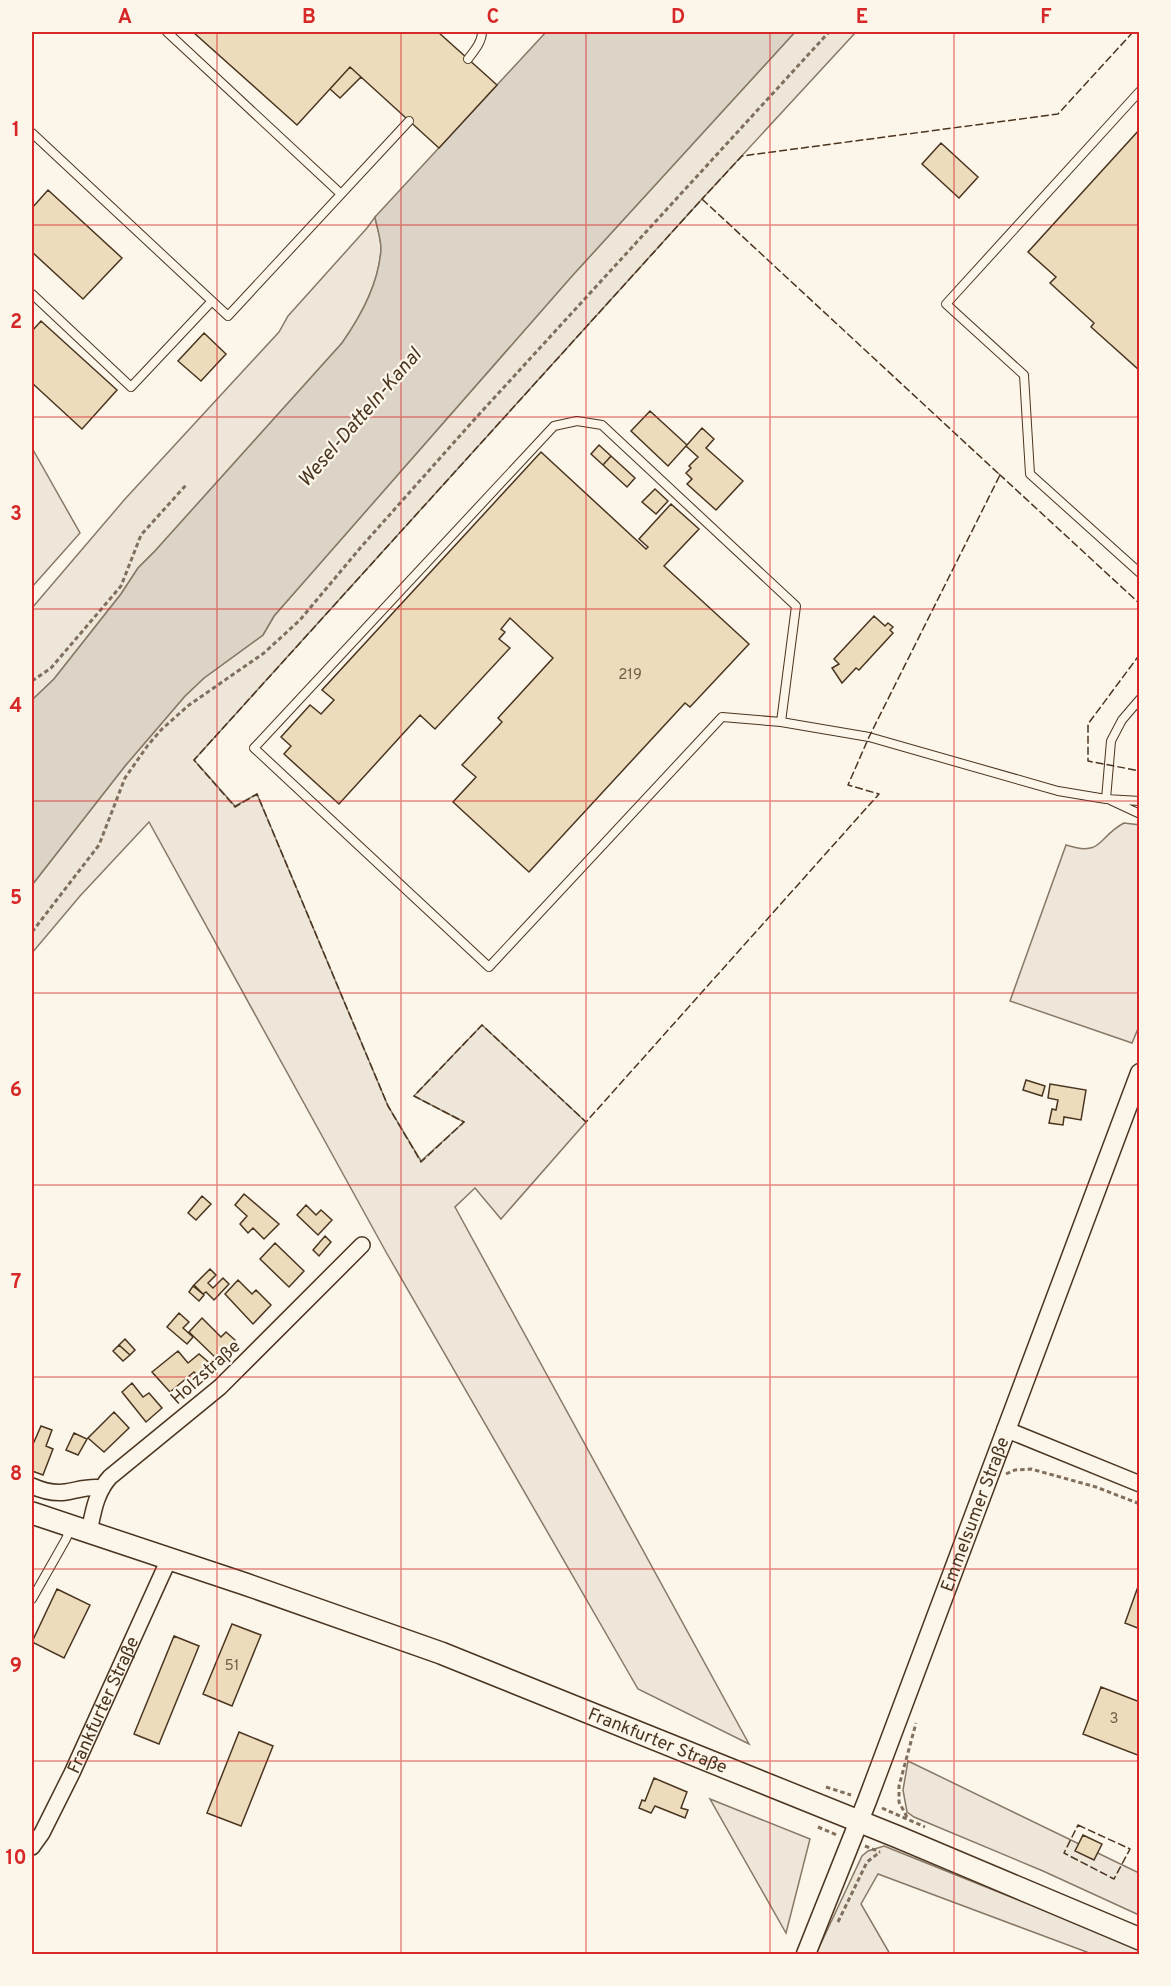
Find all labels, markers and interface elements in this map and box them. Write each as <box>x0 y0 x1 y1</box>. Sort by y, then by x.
text: A <box>118 5 132 31</box>
text: B <box>302 5 316 31</box>
text: C <box>487 5 499 31</box>
text: D <box>671 5 685 31</box>
text: E <box>856 5 868 31</box>
text: F <box>1040 5 1052 31</box>
text: 1 <box>12 118 20 144</box>
text: 2 <box>10 310 22 336</box>
water label: Wesel-Datteln-Kanal <box>293 343 429 493</box>
text: 3 <box>10 502 22 528</box>
house number: 219 <box>618 666 642 685</box>
text: 4 <box>10 694 22 720</box>
text: 5 <box>10 886 22 912</box>
text: 6 <box>10 1078 22 1104</box>
text: 7 <box>11 1270 21 1296</box>
street label: Holzstraße <box>166 1336 246 1411</box>
street label: Emmelsumer Straße <box>936 1434 1015 1595</box>
text: 8 <box>10 1462 22 1488</box>
street label: Frankfurter Straße <box>63 1633 145 1778</box>
text: 9 <box>10 1654 22 1680</box>
house number: 51 <box>225 1657 239 1676</box>
street label: Frankfurter Straße <box>584 1703 730 1780</box>
house number: 3 <box>1109 1710 1119 1729</box>
text: 10 <box>5 1846 27 1872</box>

